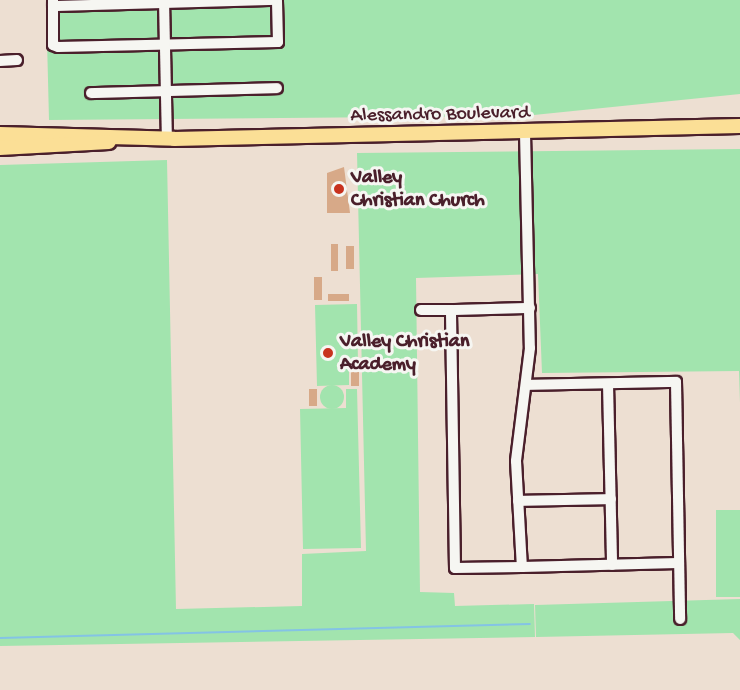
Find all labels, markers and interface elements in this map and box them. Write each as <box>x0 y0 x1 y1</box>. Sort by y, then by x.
street label: Alessandro Boulevard <box>350 101 530 129</box>
place label: Valley Christian Church <box>351 166 485 213</box>
marker: Valley Christian Church <box>332 182 346 196</box>
place label: Valley Christian Academy <box>340 330 469 377</box>
marker: Valley Christian Academy <box>321 346 335 360</box>

